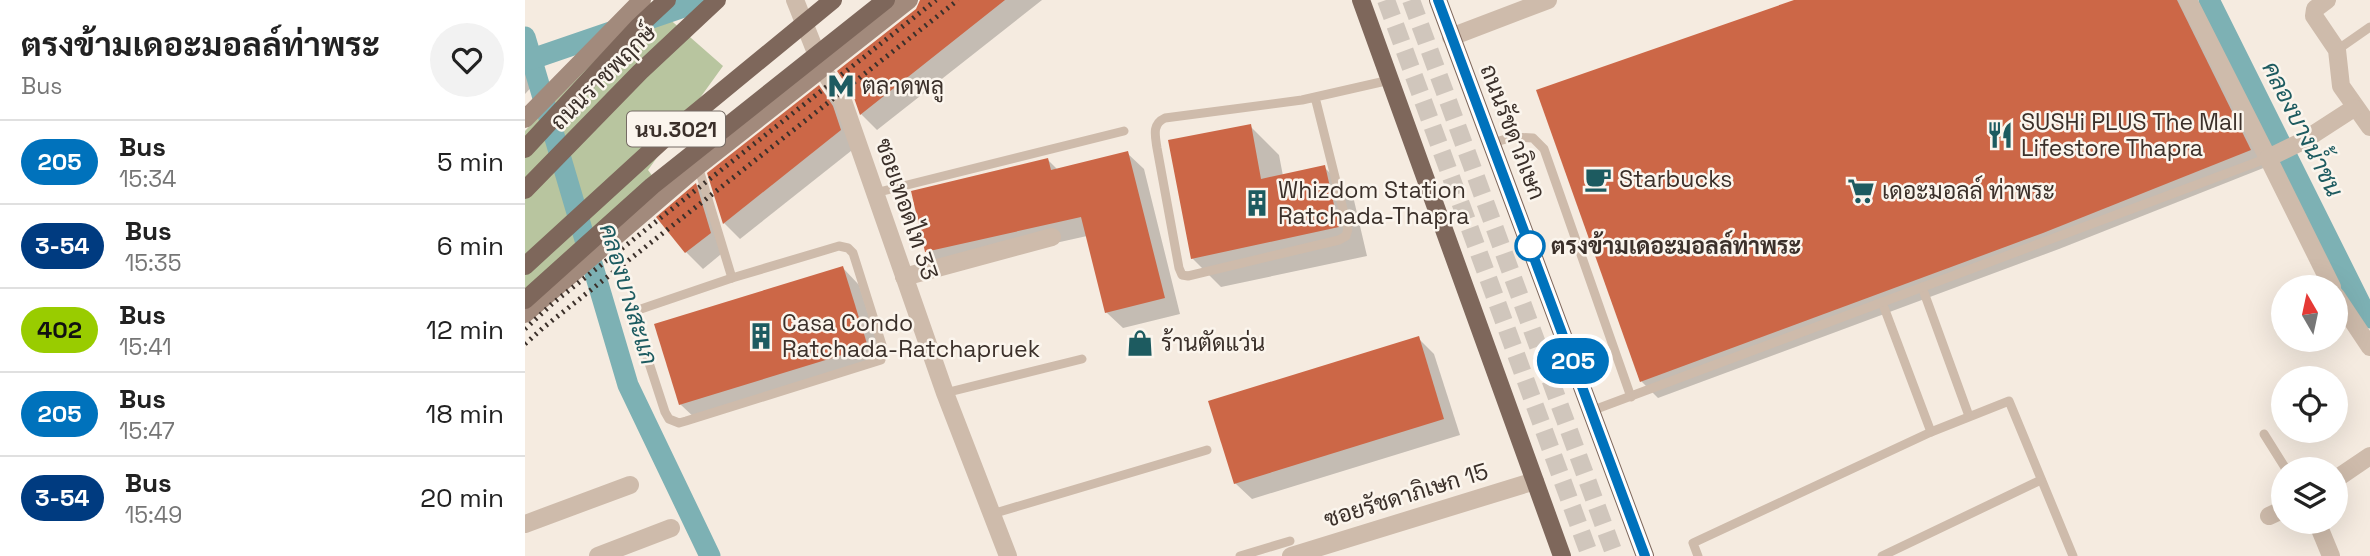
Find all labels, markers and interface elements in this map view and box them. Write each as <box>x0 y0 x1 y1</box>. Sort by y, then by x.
street label: ถนนราชพฤกษ์ <box>543 17 663 136</box>
button: heart <box>430 23 504 97</box>
text: ตรงข้ามเดอะมอลล์ท่าพระ <box>21 24 380 66</box>
water label: คลองบางน้ำชน <box>2256 54 2354 202</box>
street label: ถนนรัชดาภิเษก <box>1473 60 1553 204</box>
text: Bus <box>21 71 62 101</box>
metro station icon: ตลาดพลู <box>826 71 856 101</box>
place label: ตลาดพลู <box>862 71 944 103</box>
place label: SUSHi PLUS The Mall Lifestore Thapra <box>2021 107 2243 163</box>
road number: นบ.3021 <box>627 111 725 146</box>
restaurant icon: SUSHi PLUS The Mall Lifestore Thapra <box>1985 120 2015 150</box>
text: Bus <box>119 130 166 164</box>
street label: ซอยเทอดไท 33 <box>869 134 946 284</box>
text: 5 min <box>437 145 504 179</box>
text: 205 <box>37 146 82 177</box>
text: 15:34 <box>119 164 176 194</box>
cafe icon: Starbucks <box>1583 164 1613 194</box>
place label: Starbucks <box>1619 164 1732 194</box>
place label: Whizdom Station Ratchada-Thapra <box>1278 175 1469 231</box>
place label: เดอะมอลล์ ท่าพระ <box>1882 175 2055 206</box>
supermarket icon: เดอะมอลล์ ท่าพระ <box>1846 176 1876 206</box>
building icon: Whizdom Station Ratchada-Thapra <box>1242 188 1272 218</box>
text: Bus <box>125 214 172 248</box>
water label: คลองบางสะแก <box>593 220 665 368</box>
text: 6 min <box>437 229 504 263</box>
text: 3-54 <box>35 230 90 261</box>
place label: ตรงข้ามเดอะมอลล์ท่าพระ <box>1551 230 1801 261</box>
marker: ตรงข้ามเดอะมอลล์ท่าพระ <box>1515 231 1545 261</box>
text: 15:35 <box>125 248 182 278</box>
north arrow <box>2271 275 2349 352</box>
map controls <box>2271 275 2348 534</box>
text: Bus <box>119 298 166 332</box>
place label: Casa Condo Ratchada-Ratchapruek <box>782 308 1040 364</box>
text: 12 min <box>426 313 504 347</box>
text: 402 <box>37 314 82 345</box>
building icon: Casa Condo Ratchada-Ratchapruek <box>746 321 776 351</box>
shop icon: ร้านตัดแว่น <box>1125 328 1155 358</box>
place label: ร้านตัดแว่น <box>1161 328 1265 358</box>
text: 15:41 <box>119 332 172 362</box>
line badge: 205 <box>1533 338 1613 384</box>
text: 205 <box>1551 345 1595 376</box>
button: locate <box>2271 366 2348 443</box>
text: Bus <box>119 382 166 416</box>
text: 18 min <box>426 397 504 431</box>
text: 205 <box>37 398 82 429</box>
text: 15:47 <box>119 416 175 446</box>
street label: ซอยรัชดาภิเษก 15 <box>1320 456 1492 534</box>
button: layers <box>2271 457 2348 534</box>
text: Bus <box>125 466 172 500</box>
text: 20 min <box>420 481 504 515</box>
text: 3-54 <box>35 482 90 513</box>
text: 15:49 <box>125 500 182 530</box>

